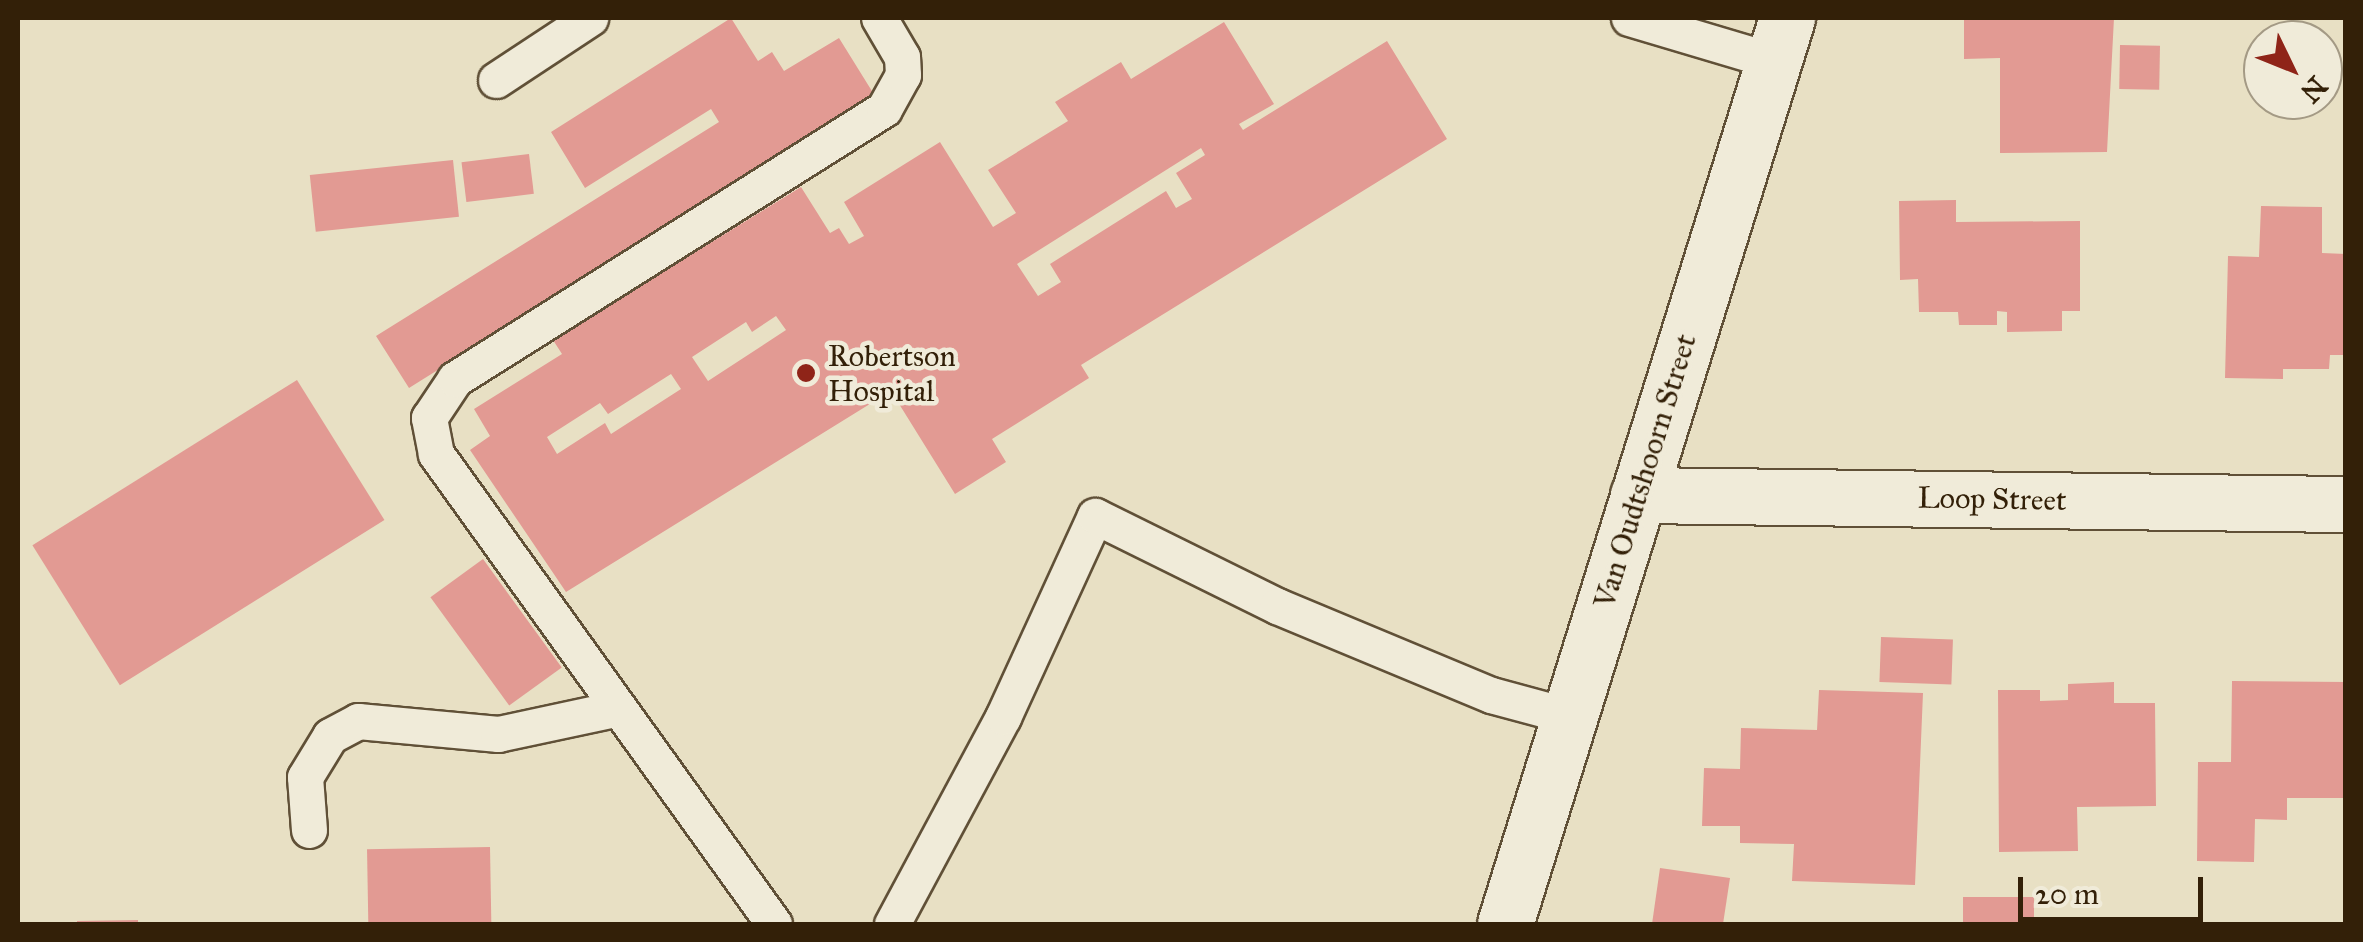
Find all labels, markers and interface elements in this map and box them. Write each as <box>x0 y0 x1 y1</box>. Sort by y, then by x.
north arrow <box>2243 20 2343 120</box>
text: N <box>2293 69 2335 110</box>
street label: Van Oudtshoorn Street <box>1586 330 1704 612</box>
place label: Robertson Hospital <box>828 338 956 408</box>
marker: Robertson Hospital <box>793 360 819 386</box>
street label: Loop Street <box>1917 480 2067 518</box>
scale bar <box>2023 857 2208 919</box>
text: 20 m <box>2035 876 2099 912</box>

